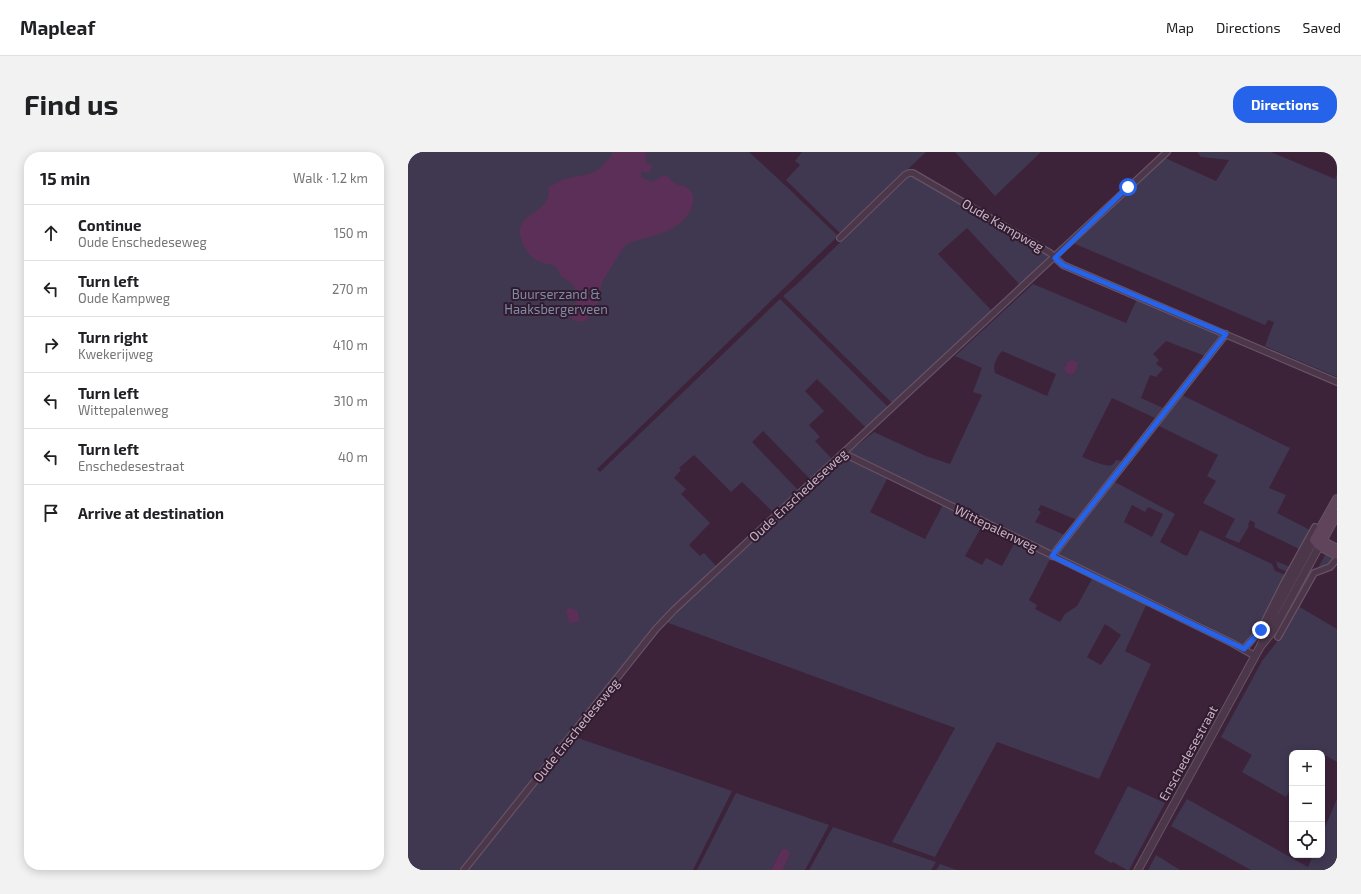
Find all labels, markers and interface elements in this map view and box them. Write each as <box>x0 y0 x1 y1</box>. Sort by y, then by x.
text: Mapleaf <box>20 16 95 39</box>
text: Map <box>1166 19 1194 36</box>
text: Directions <box>1216 19 1281 36</box>
text: Saved <box>1303 19 1341 36</box>
button: Directions <box>1233 86 1337 123</box>
text: Find us <box>24 87 118 121</box>
text: 15 min <box>40 168 90 188</box>
text: Walk · 1.2 km <box>293 170 368 186</box>
route start <box>1119 178 1137 196</box>
street label: Oude Kampweg <box>959 195 1047 255</box>
text: Continue <box>78 216 141 234</box>
icon: ahead <box>40 222 62 244</box>
text: 150 m <box>334 225 368 241</box>
text: Oude Enschedeseweg <box>78 234 207 250</box>
text: Turn left <box>78 272 139 290</box>
icon: left <box>40 278 62 300</box>
text: 270 m <box>332 281 368 297</box>
park label: Buurserzand & Haaksbergerveen <box>504 286 608 317</box>
text: Oude Kampweg <box>78 290 170 306</box>
text: Turn right <box>78 328 148 346</box>
icon: right <box>40 334 62 356</box>
text: 410 m <box>333 337 368 353</box>
text: Kwekerijweg <box>78 346 153 362</box>
text: Turn left <box>78 384 139 402</box>
icon: left <box>40 390 62 412</box>
text: 310 m <box>333 393 368 409</box>
text: Wittepalenweg <box>78 402 168 418</box>
text: Turn left <box>78 440 139 458</box>
street label: Oude Enschedeseweg <box>745 445 851 545</box>
icon: left <box>40 446 62 468</box>
text: 40 m <box>338 449 368 465</box>
text: Enschedesestraat <box>78 458 184 474</box>
street label: Wittepalenweg <box>952 501 1040 555</box>
icon: arrive <box>40 502 62 524</box>
text: Arrive at destination <box>78 504 224 522</box>
route end <box>1252 621 1270 639</box>
street label: Oude Enschedeseweg <box>529 675 623 785</box>
street label: Enschedesestraat <box>1155 703 1221 803</box>
map controls <box>1289 750 1325 858</box>
button: + <box>1289 750 1325 786</box>
button: − <box>1289 786 1325 822</box>
button: locate <box>1289 822 1325 858</box>

